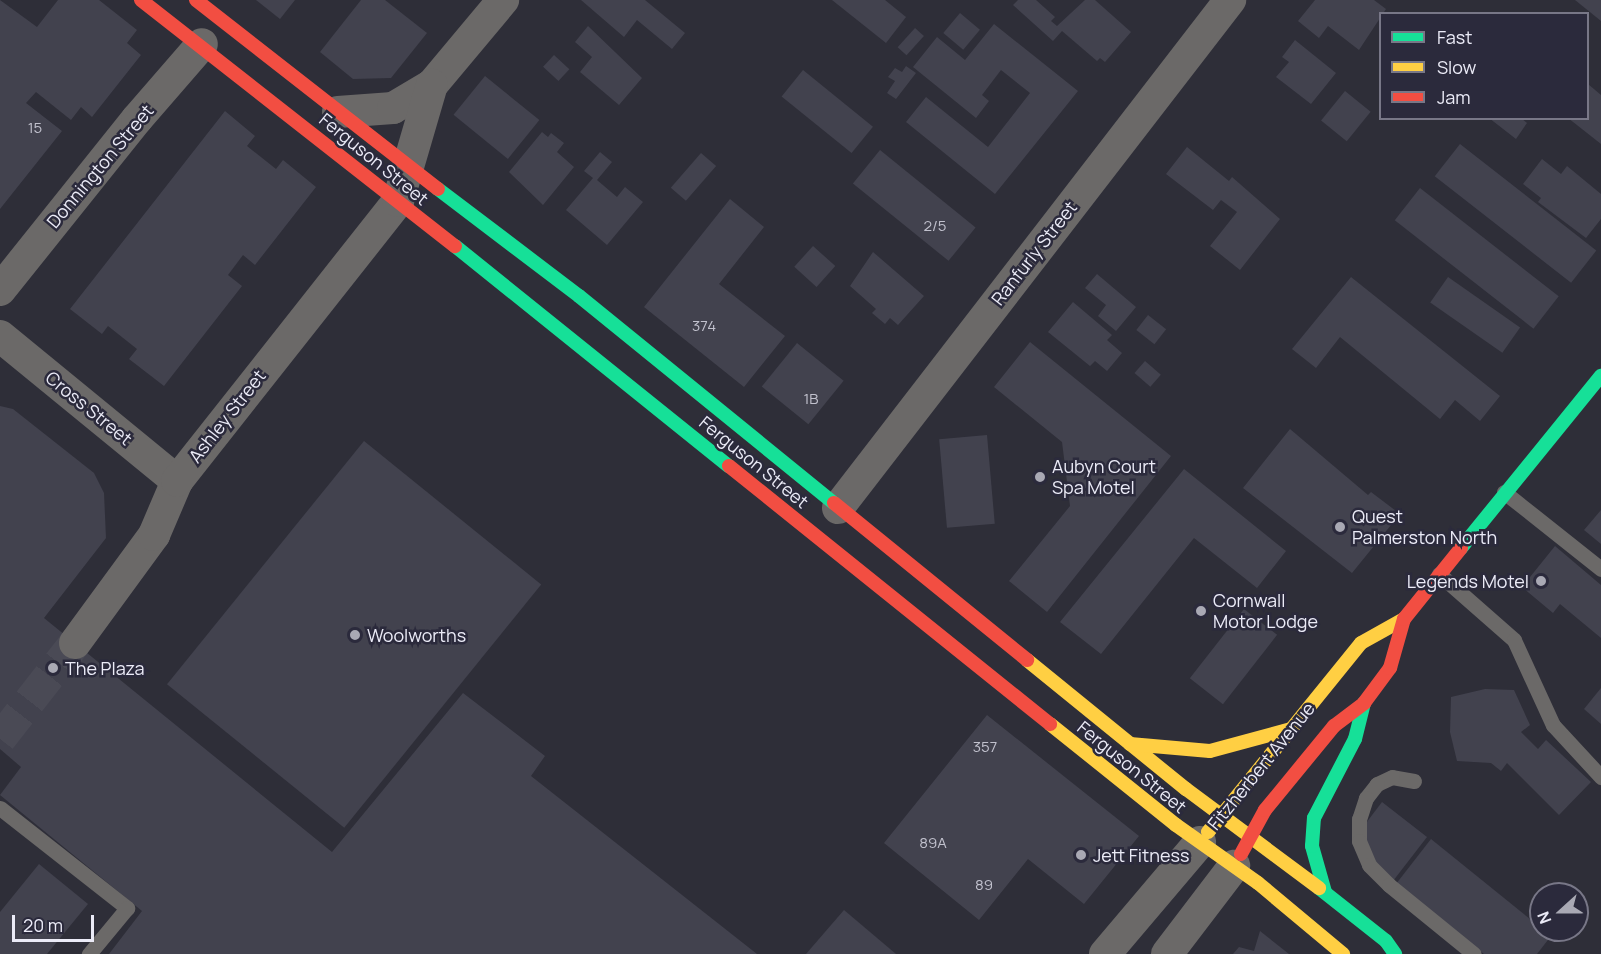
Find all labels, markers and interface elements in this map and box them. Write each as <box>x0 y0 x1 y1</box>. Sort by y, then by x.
legend <box>1379 12 1589 120</box>
text: Fast <box>1437 25 1472 49</box>
text: Slow <box>1437 55 1476 79</box>
text: Jam <box>1437 85 1471 109</box>
street label: Donnington Street <box>42 100 158 232</box>
street label: Ferguson Street <box>315 108 433 210</box>
house number: 15 <box>28 119 42 137</box>
street label: Ranfurly Street <box>987 197 1081 309</box>
house number: 2/5 <box>923 217 947 235</box>
house number: 374 <box>692 317 716 335</box>
street label: Ashley Street <box>184 365 270 467</box>
street label: Cross Street <box>41 367 137 449</box>
house number: 1B <box>803 390 819 408</box>
street label: Ferguson Street <box>695 411 813 513</box>
place label: Aubyn Court Spa Motel <box>1052 456 1156 498</box>
marker: Aubyn Court Spa Motel <box>1033 470 1047 484</box>
place label: Quest Palmerston North <box>1352 506 1497 548</box>
marker: Quest Palmerston North <box>1333 520 1347 534</box>
place label: Legends Motel <box>1407 570 1529 592</box>
marker: Legends Motel <box>1534 574 1548 588</box>
place label: Cornwall Motor Lodge <box>1213 590 1318 632</box>
marker: Cornwall Motor Lodge <box>1194 604 1208 618</box>
place label: Woolworths <box>367 624 466 646</box>
marker: Woolworths <box>348 628 362 642</box>
place label: The Plaza <box>65 657 145 679</box>
marker: The Plaza <box>46 661 60 675</box>
street label: Fitzherbert Avenue <box>1203 698 1319 834</box>
street label: Ferguson Street <box>1073 716 1191 818</box>
house number: 357 <box>973 738 997 756</box>
house number: 89A <box>919 834 947 852</box>
place label: Jett Fitness <box>1093 844 1189 866</box>
marker: Jett Fitness <box>1074 848 1088 862</box>
house number: 89 <box>975 876 993 894</box>
north arrow <box>1529 882 1589 942</box>
scale bar <box>15 903 98 941</box>
text: N <box>1532 908 1556 927</box>
text: 20 m <box>23 913 63 937</box>

